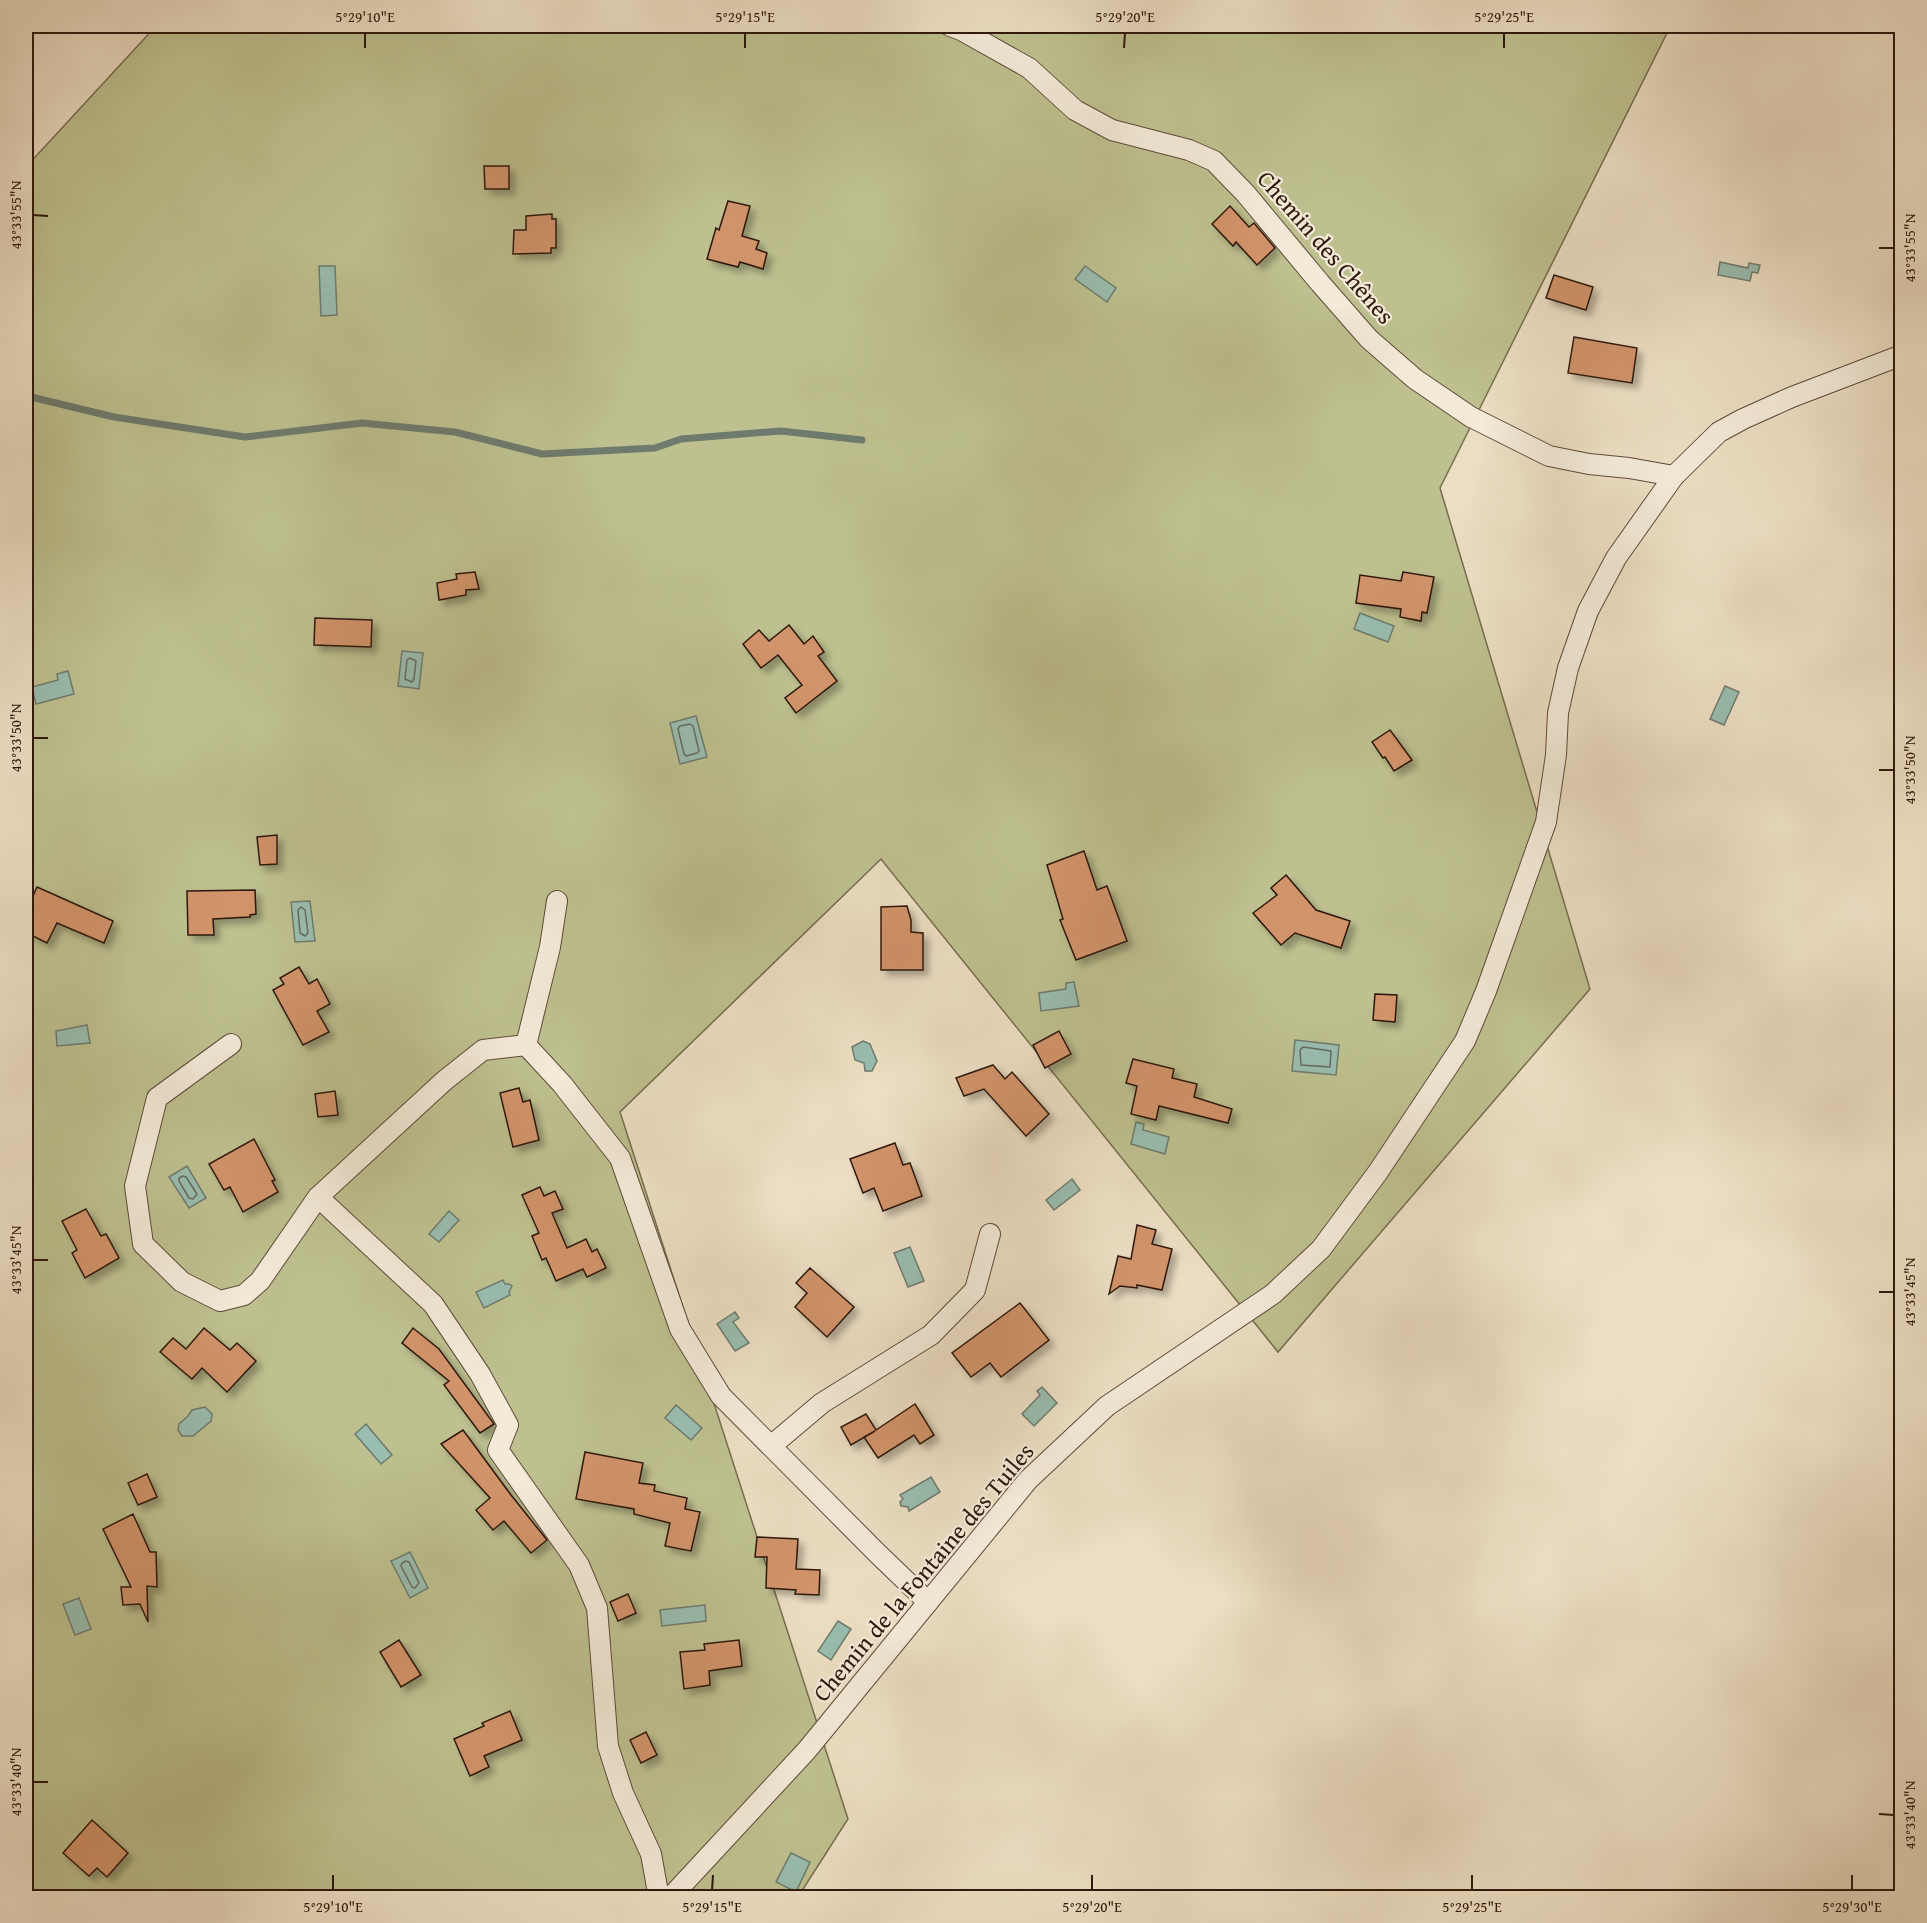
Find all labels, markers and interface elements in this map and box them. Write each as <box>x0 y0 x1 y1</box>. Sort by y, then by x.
text: 5°29'10"E <box>335 6 395 27</box>
text: 5°29'15"E <box>715 6 775 27</box>
text: 5°29'20"E <box>1095 6 1155 27</box>
text: 5°29'25"E <box>1474 6 1534 27</box>
street label: Chemin des Chênes <box>1249 162 1403 332</box>
text: 43°33'55"N <box>5 180 26 249</box>
text: 43°33'55"N <box>1899 213 1920 282</box>
text: 43°33'50"N <box>5 703 26 772</box>
text: 43°33'50"N <box>1899 735 1920 804</box>
text: 43°33'45"N <box>5 1225 26 1294</box>
text: 43°33'45"N <box>1899 1257 1920 1326</box>
street label: Chemin de la Fontaine des Tuiles <box>804 1435 1042 1709</box>
text: 43°33'40"N <box>5 1747 26 1816</box>
text: 43°33'40"N <box>1899 1780 1920 1849</box>
text: 5°29'10"E <box>303 1896 363 1917</box>
text: 5°29'15"E <box>682 1896 742 1917</box>
text: 5°29'20"E <box>1062 1896 1122 1917</box>
text: 5°29'25"E <box>1442 1896 1502 1917</box>
text: 5°29'30"E <box>1822 1896 1882 1917</box>

